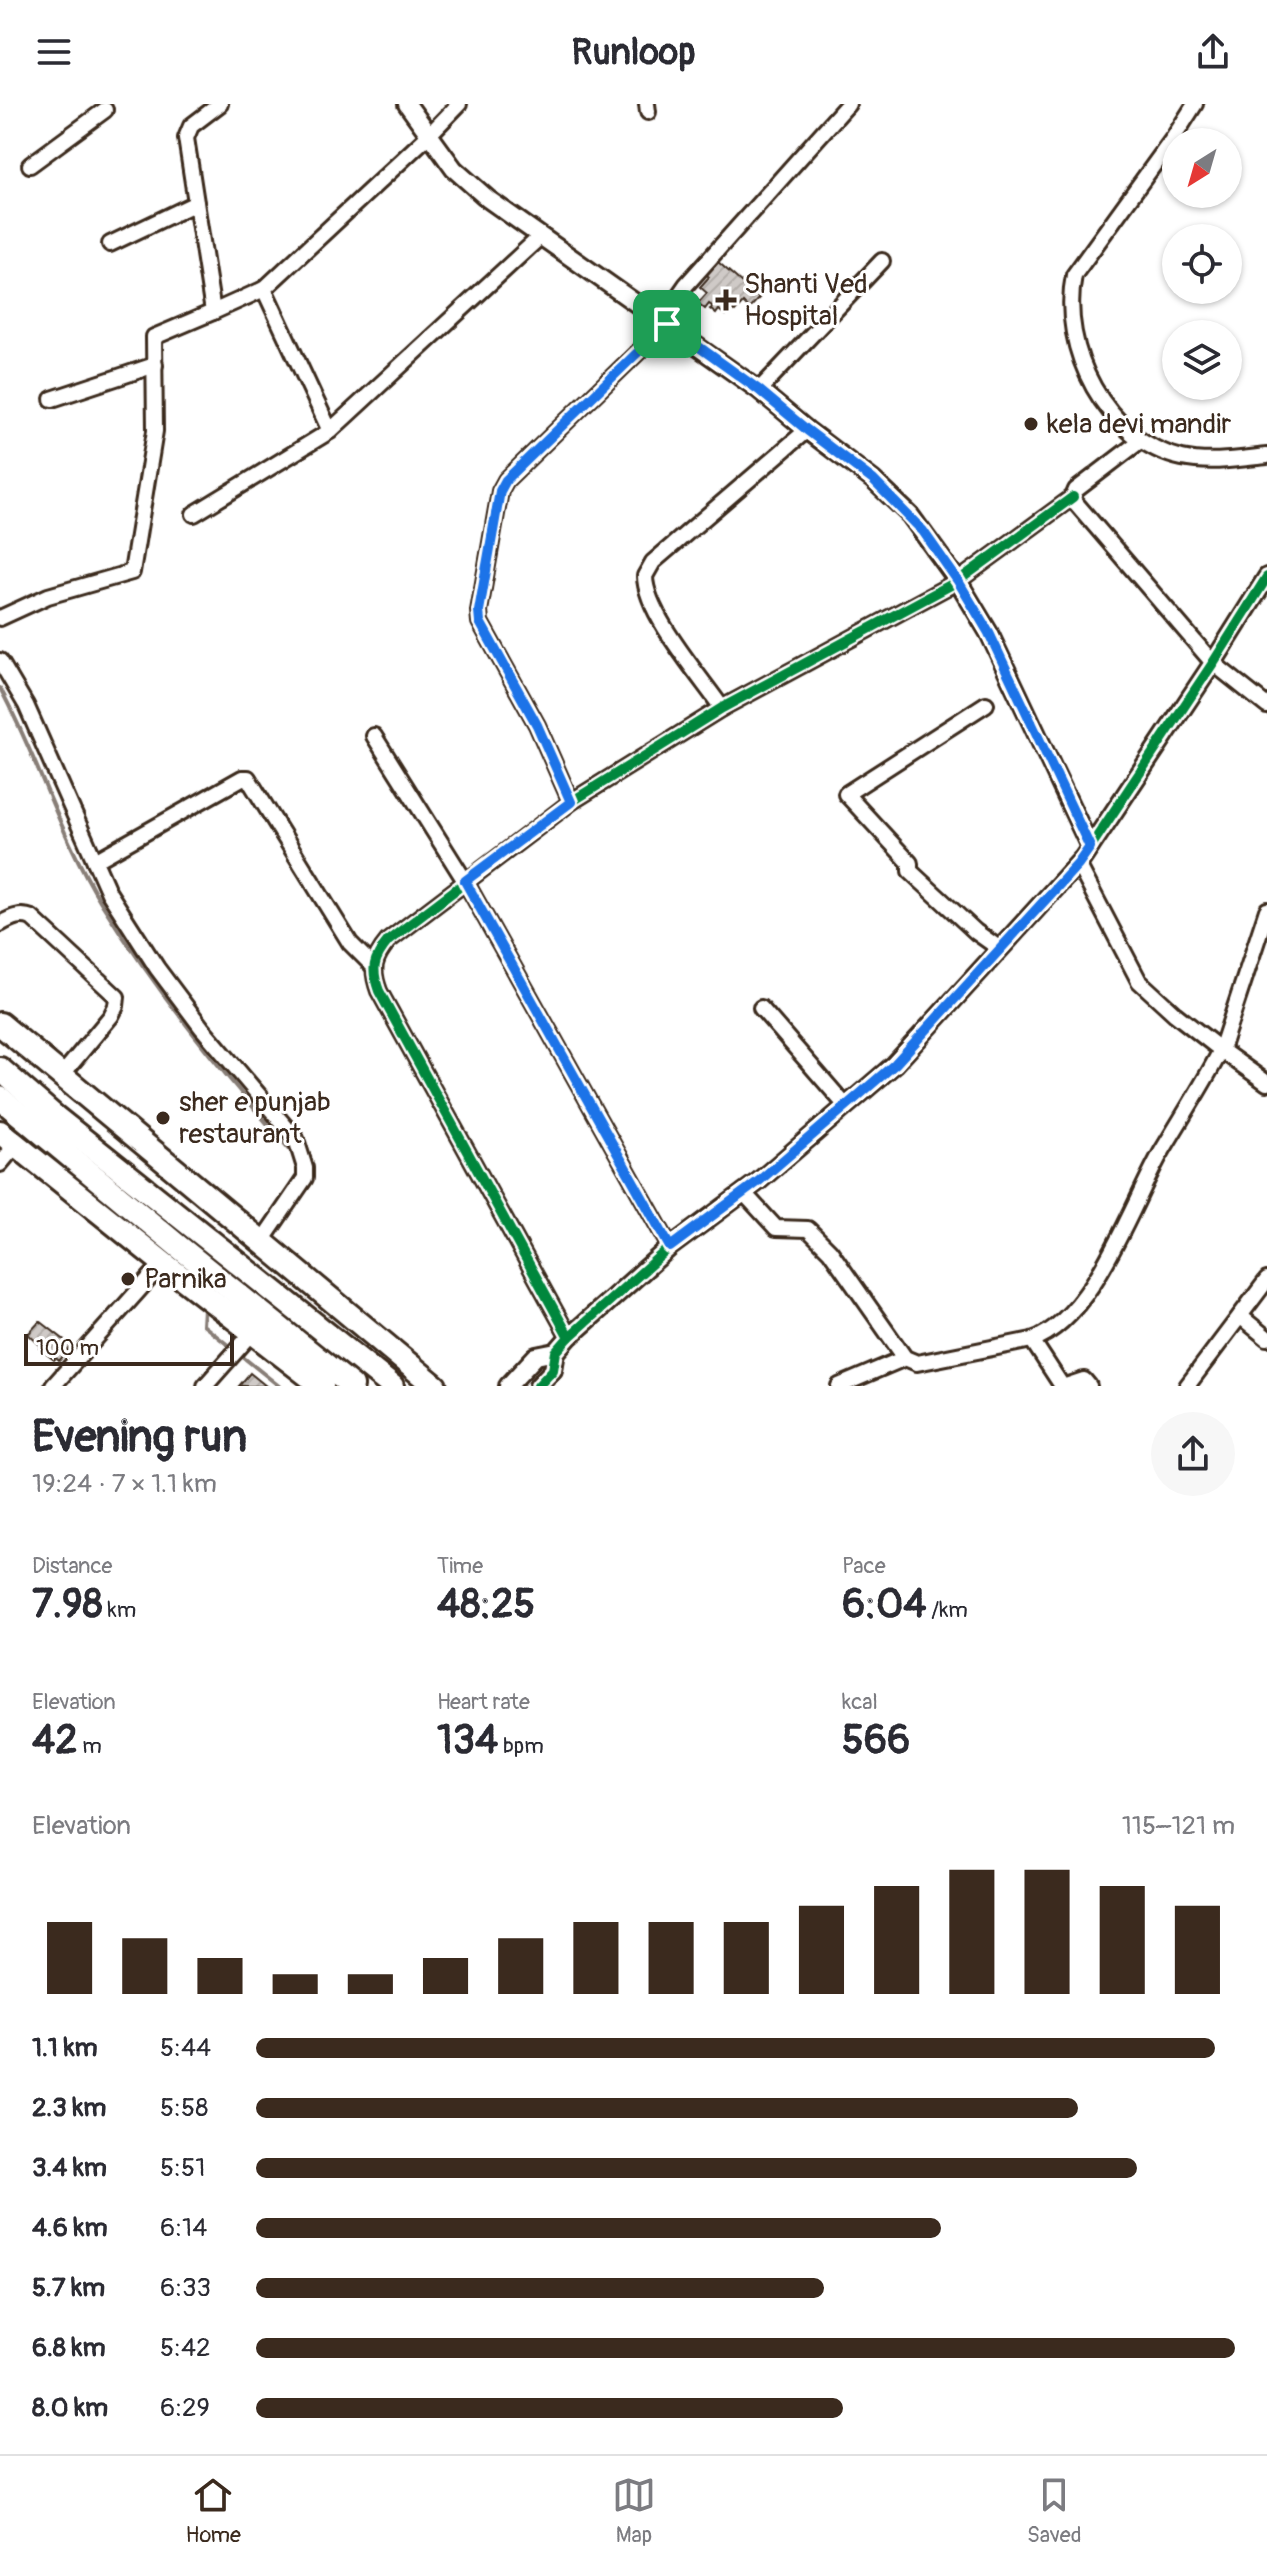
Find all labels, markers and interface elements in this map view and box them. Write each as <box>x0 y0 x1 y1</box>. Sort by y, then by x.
icon: menu <box>32 30 76 74</box>
text: Runloop <box>572 30 695 75</box>
icon: share <box>1191 30 1235 74</box>
north arrow <box>1162 128 1242 208</box>
map controls <box>1162 128 1242 400</box>
button: locate <box>1162 224 1242 304</box>
place label: Shanti Ved Hospital <box>744 267 868 334</box>
marker: Shanti Ved Hospital <box>715 289 737 311</box>
pin <box>633 290 701 358</box>
icon: arrive <box>645 302 689 346</box>
button: layers <box>1162 320 1242 400</box>
place label: kela devi mandir <box>1047 407 1231 442</box>
marker: kela devi mandir <box>1022 415 1040 433</box>
place label: sher e punjab restaurant <box>179 1085 331 1152</box>
marker: sher e punjab restaurant <box>154 1109 172 1127</box>
place label: Parnika <box>144 1262 227 1297</box>
marker: Parnika <box>119 1270 137 1288</box>
scale bar <box>24 1330 234 1366</box>
text: 100 m <box>36 1334 99 1362</box>
text: Evening run <box>32 1410 247 1465</box>
button: share <box>1151 1412 1235 1496</box>
text: 19:24 · 7 × 1.1 km <box>32 1468 217 1500</box>
text: Distance <box>32 1552 112 1580</box>
text: Time <box>437 1552 483 1580</box>
text: Pace <box>842 1552 886 1580</box>
text: 7.98 <box>32 1580 103 1629</box>
text: 48:25 <box>437 1580 535 1629</box>
text: 6:04 <box>842 1580 926 1629</box>
text: km <box>103 1596 136 1624</box>
text: /km <box>926 1596 968 1624</box>
text: Elevation <box>32 1688 116 1716</box>
text: Heart rate <box>437 1688 530 1716</box>
text: kcal <box>842 1688 878 1716</box>
text: 42 <box>32 1716 78 1765</box>
text: 134 <box>437 1716 498 1765</box>
text: 566 <box>842 1716 910 1765</box>
text: m <box>78 1732 102 1760</box>
text: bpm <box>498 1732 544 1760</box>
text: Elevation <box>32 1810 131 1842</box>
text: 115–121 m <box>1122 1810 1235 1842</box>
text: 1.1 km <box>32 2032 98 2064</box>
text: 5:44 <box>160 2032 211 2064</box>
text: 2.3 km <box>32 2092 106 2124</box>
text: 5:58 <box>160 2092 208 2124</box>
text: 3.4 km <box>32 2152 107 2184</box>
text: 5:51 <box>160 2152 205 2184</box>
text: 4.6 km <box>32 2212 107 2244</box>
text: 6:14 <box>160 2212 207 2244</box>
text: 5.7 km <box>32 2272 105 2304</box>
text: 6:33 <box>160 2272 211 2304</box>
text: 6.8 km <box>32 2332 106 2364</box>
text: 5:42 <box>160 2332 211 2364</box>
text: 8.0 km <box>32 2392 108 2424</box>
text: 6:29 <box>160 2392 210 2424</box>
tab: Home <box>185 2473 241 2549</box>
tab: Map <box>612 2473 656 2549</box>
tab: Saved <box>1027 2473 1081 2549</box>

